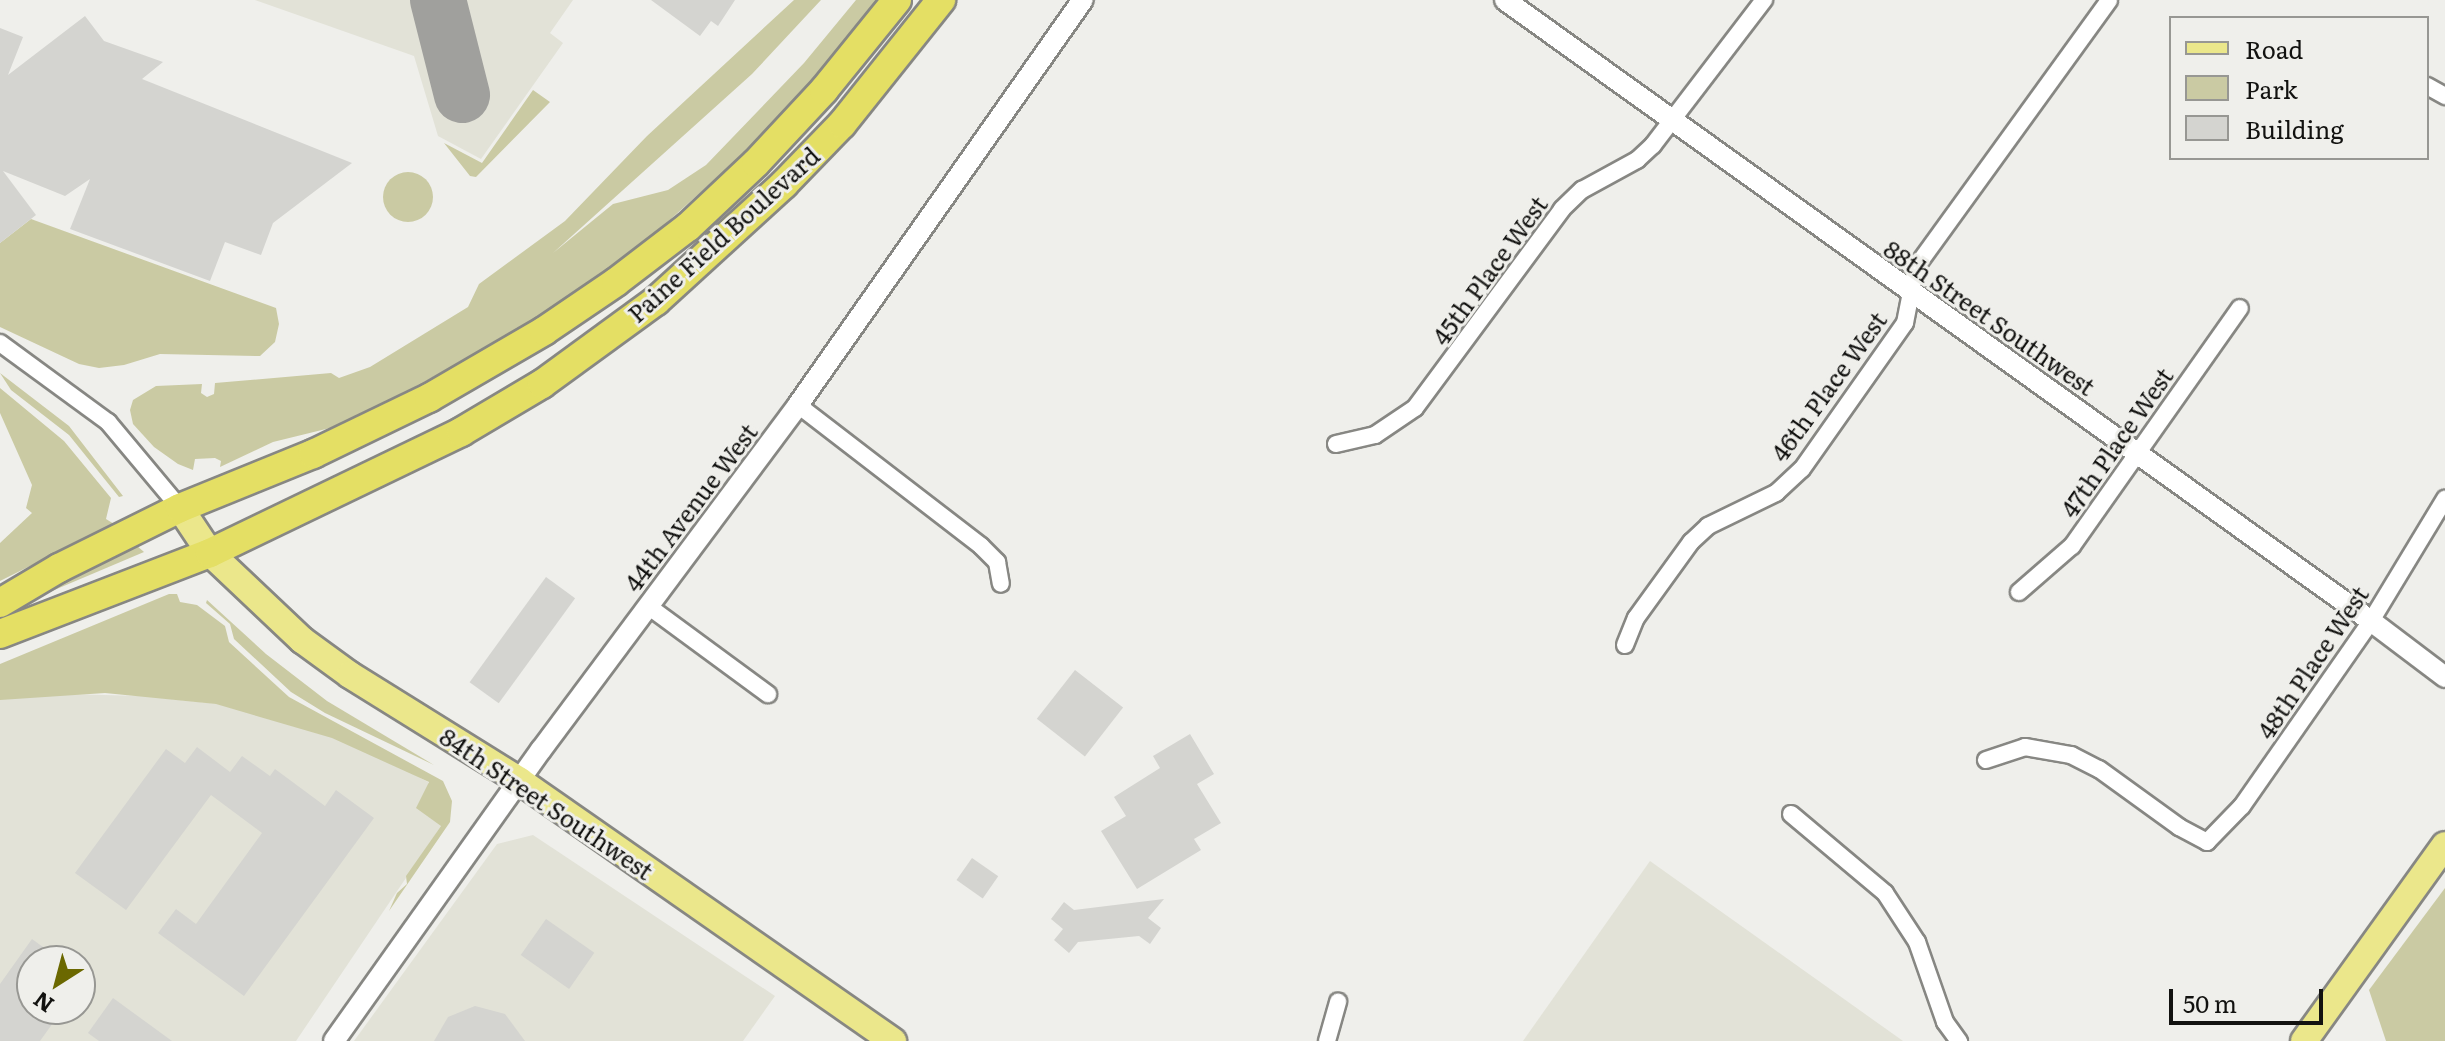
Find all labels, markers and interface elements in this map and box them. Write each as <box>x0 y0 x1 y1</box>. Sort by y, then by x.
legend <box>2169 16 2429 160</box>
text: Road <box>2245 31 2303 66</box>
text: Park <box>2245 71 2298 106</box>
text: Building <box>2245 111 2344 146</box>
street label: Paine Field Boulevard <box>621 140 825 328</box>
street label: 45th Place West <box>1425 190 1553 350</box>
street label: 88th Street Southwest <box>1879 233 2101 401</box>
street label: 46th Place West <box>1764 306 1892 466</box>
street label: 47th Place West <box>2054 362 2178 522</box>
street label: 44th Avenue West <box>618 418 762 596</box>
street label: 48th Place West <box>2250 580 2374 744</box>
street label: 84th Street Southwest <box>435 721 659 885</box>
north arrow <box>16 945 96 1025</box>
scale bar <box>2173 973 2327 1023</box>
text: N <box>26 984 60 1022</box>
text: 50 m <box>2183 985 2237 1020</box>

